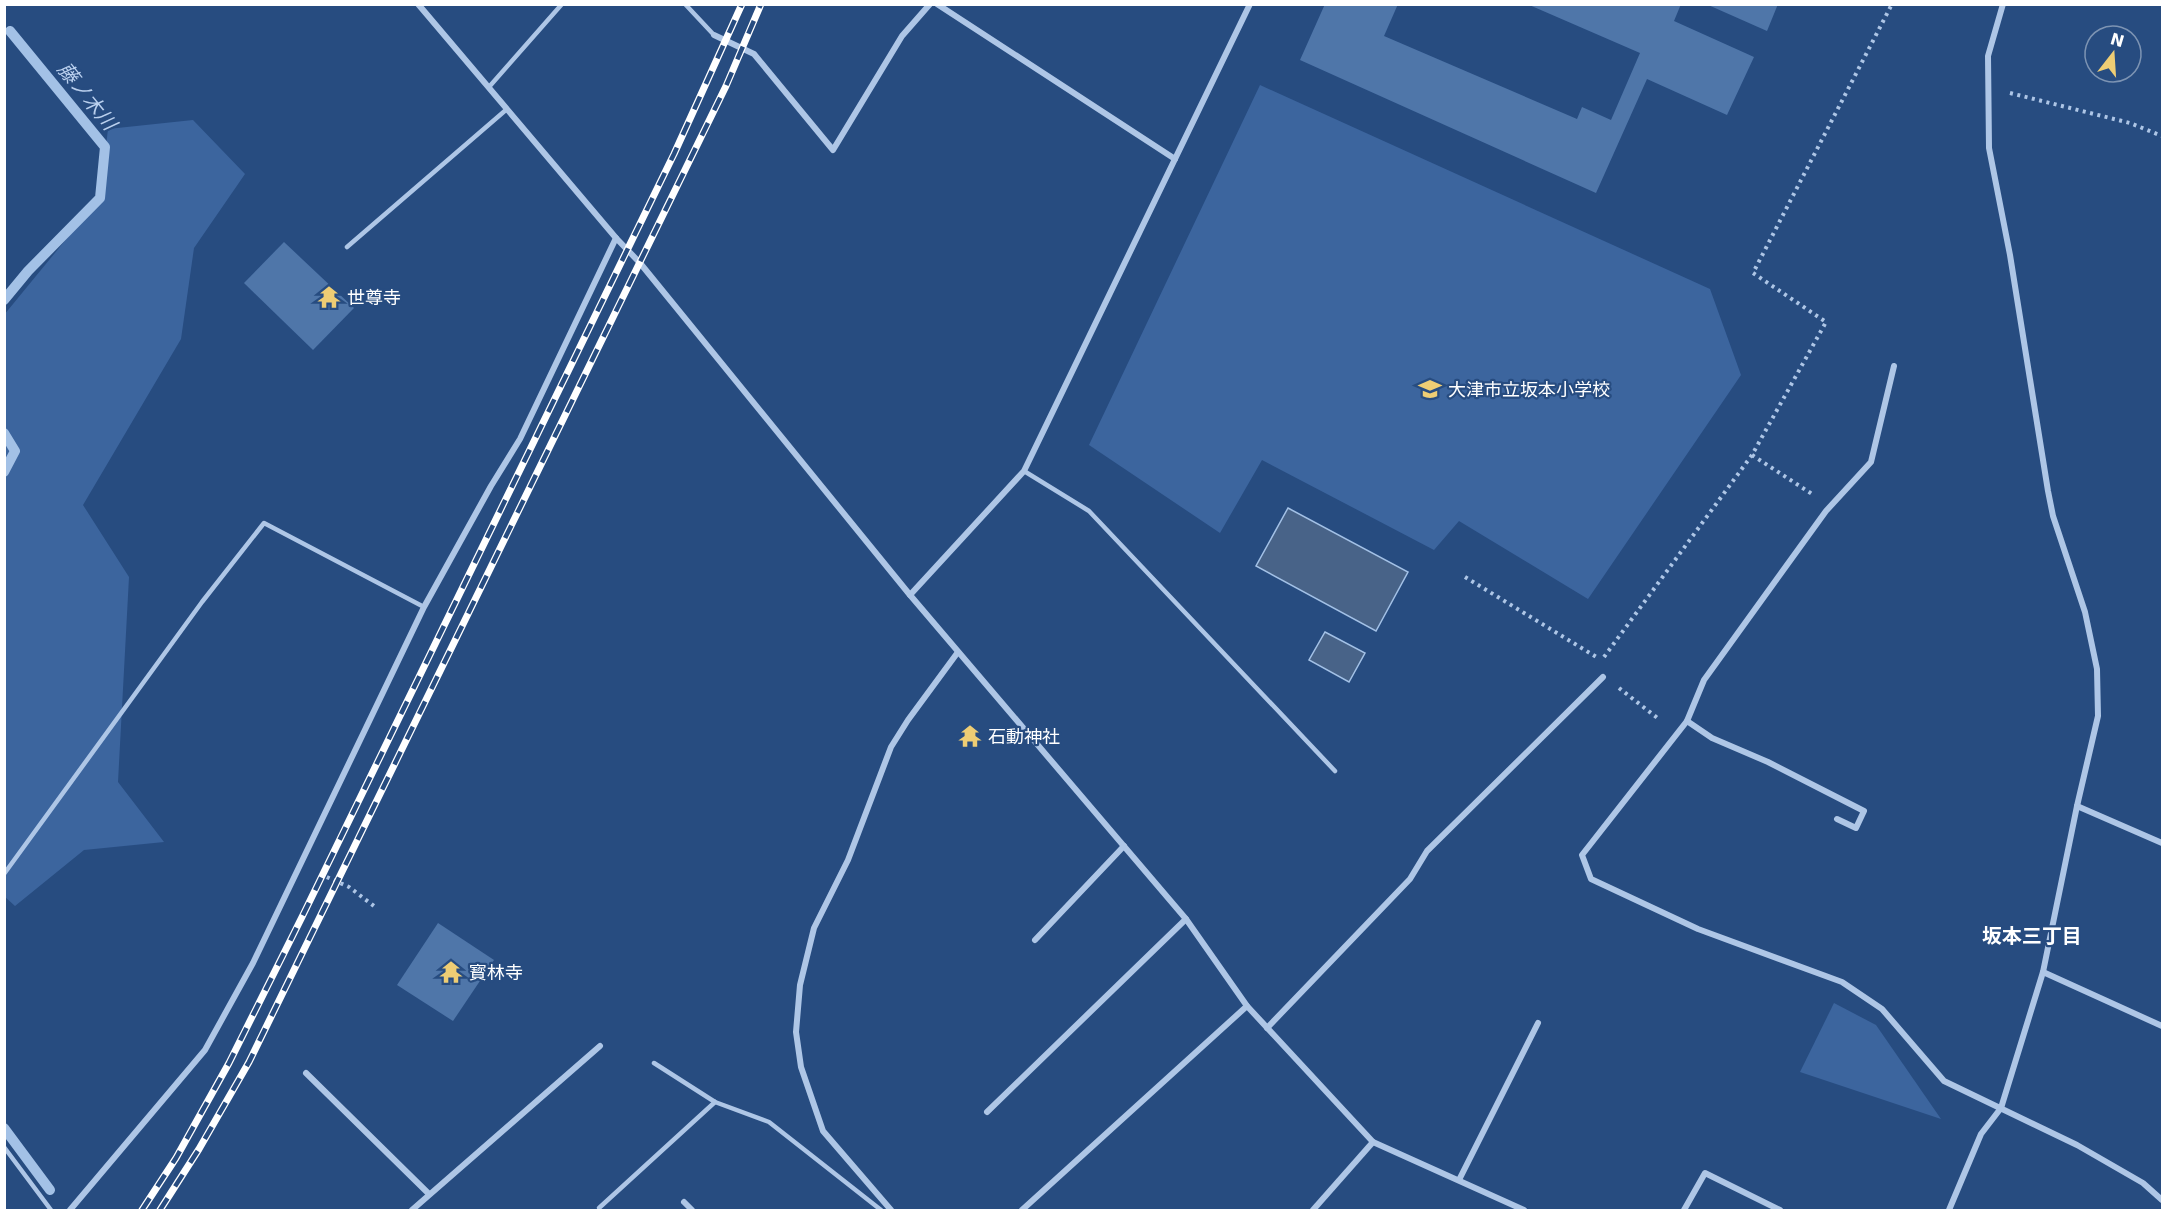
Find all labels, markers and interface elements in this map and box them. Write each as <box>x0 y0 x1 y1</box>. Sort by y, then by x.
north arrow <box>2083 24 2143 84</box>
text: N <box>2108 29 2126 51</box>
water label: 藤ノ木川 <box>53 57 123 136</box>
temple icon: 世尊寺 <box>316 284 342 310</box>
place label: 世尊寺 <box>347 287 401 308</box>
school or university icon: 大津市立坂本小学校 <box>1417 376 1443 402</box>
place label: 大津市立坂本小学校 <box>1448 379 1610 400</box>
temple icon: 石動神社 <box>957 723 983 749</box>
place label: 石動神社 <box>988 726 1060 747</box>
district label: 坂本三丁目 <box>1982 924 2082 948</box>
temple icon: 寳林寺 <box>438 959 464 985</box>
place label: 寳林寺 <box>469 962 523 983</box>

